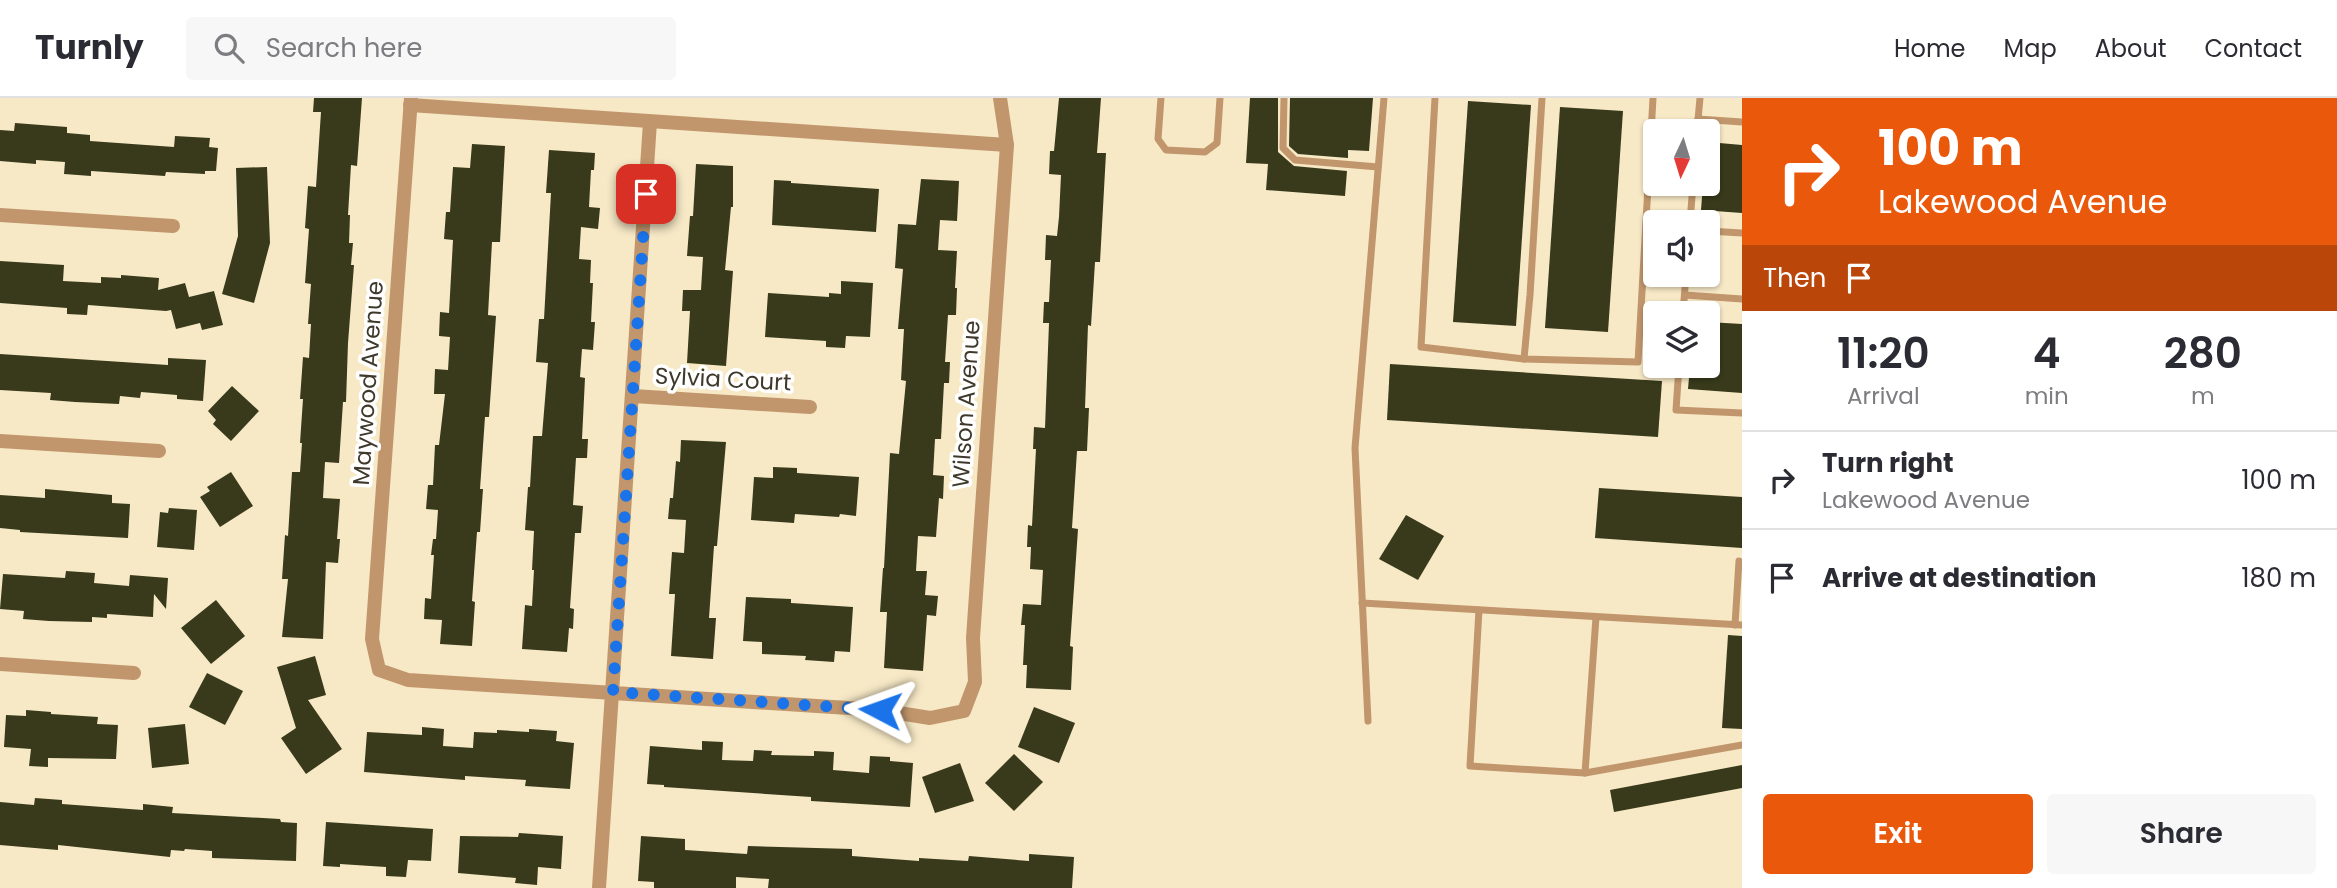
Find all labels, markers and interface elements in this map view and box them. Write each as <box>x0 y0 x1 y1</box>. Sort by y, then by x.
search box <box>186 17 676 80</box>
text: Turnly <box>35 24 144 71</box>
icon: search <box>210 29 248 67</box>
text: Search here <box>266 30 422 66</box>
text: Home <box>1894 32 1966 65</box>
text: Map <box>2004 32 2057 65</box>
text: About <box>2095 32 2166 65</box>
text: Contact <box>2204 32 2302 65</box>
text: 100 m <box>1878 114 2023 182</box>
north arrow <box>1643 119 1720 196</box>
map controls <box>1643 119 1720 378</box>
icon: right <box>1763 126 1854 217</box>
pin <box>616 164 676 224</box>
icon: arrive <box>627 175 665 213</box>
text: Lakewood Avenue <box>1878 179 2167 224</box>
button: sound <box>1643 210 1720 287</box>
icon: arrive <box>1840 259 1878 297</box>
text: Then <box>1763 260 1826 296</box>
street label: Maywood Avenue <box>345 280 391 486</box>
button: layers <box>1643 301 1720 378</box>
street label: Wilson Avenue <box>944 319 988 489</box>
text: 11:20 <box>1837 324 1930 383</box>
text: 4 <box>2033 324 2061 383</box>
text: 280 <box>2164 324 2242 383</box>
street label: Sylvia Court <box>654 359 792 399</box>
text: Arrival <box>1847 380 1920 412</box>
text: min <box>2025 380 2069 412</box>
text: m <box>2191 380 2215 412</box>
text: Turn right <box>1822 445 1954 481</box>
icon: right <box>1763 461 1801 499</box>
text: 100 m <box>2241 462 2316 498</box>
text: Lakewood Avenue <box>1822 484 2030 516</box>
icon: arrive <box>1763 559 1801 597</box>
text: Arrive at destination <box>1822 560 2097 596</box>
text: 180 m <box>2241 560 2316 596</box>
position arrow <box>843 673 917 747</box>
button: Exit <box>1763 794 2033 874</box>
button: Share <box>2047 794 2316 874</box>

